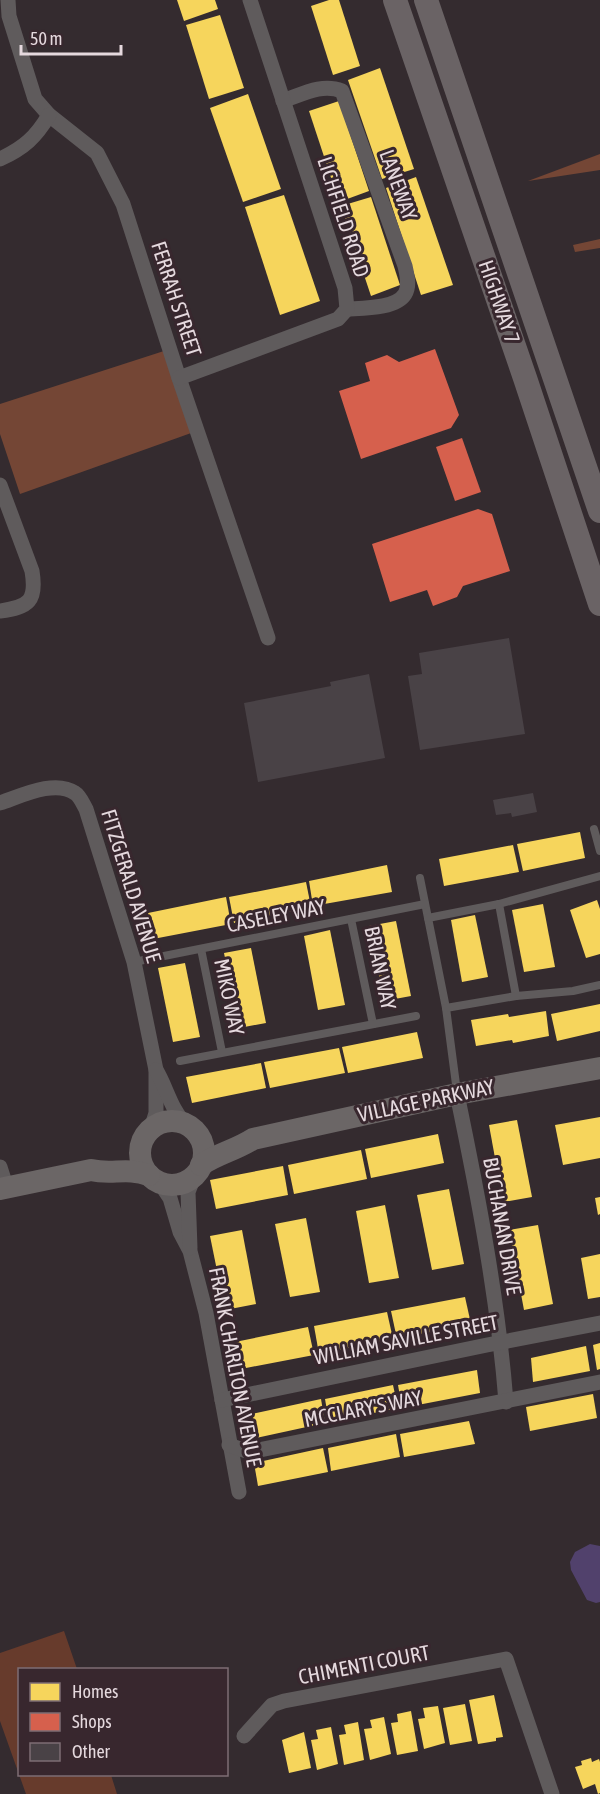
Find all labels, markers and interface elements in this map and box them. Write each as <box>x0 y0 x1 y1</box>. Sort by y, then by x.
scale bar <box>21 18 122 56</box>
text: 50 m <box>30 28 62 49</box>
street label: LANEWAY <box>375 146 423 224</box>
street label: LICHFIELD ROAD <box>313 153 375 280</box>
street label: FERRAH STREET <box>147 238 207 359</box>
street label: HIGHWAY 7 <box>474 257 525 347</box>
street label: FITZGERALD AVENUE <box>97 806 167 965</box>
street label: CASELEY WAY <box>224 894 328 936</box>
street label: BRIAN WAY <box>360 924 402 1012</box>
street label: MIKO WAY <box>210 956 250 1038</box>
street label: VILLAGE PARKWAY <box>355 1074 497 1126</box>
street label: BUCHANAN DRIVE <box>479 1155 527 1296</box>
street label: FRANK CHARLTON AVENUE <box>205 1265 267 1469</box>
street label: WILLIAM SAVILLE STREET <box>311 1309 500 1369</box>
street label: MCCLARY'S WAY <box>302 1385 424 1431</box>
street label: CHIMENTI COURT <box>296 1640 432 1689</box>
legend <box>18 1668 228 1776</box>
text: Homes <box>72 1681 118 1702</box>
text: Shops <box>72 1711 112 1732</box>
text: Other <box>72 1741 111 1762</box>

